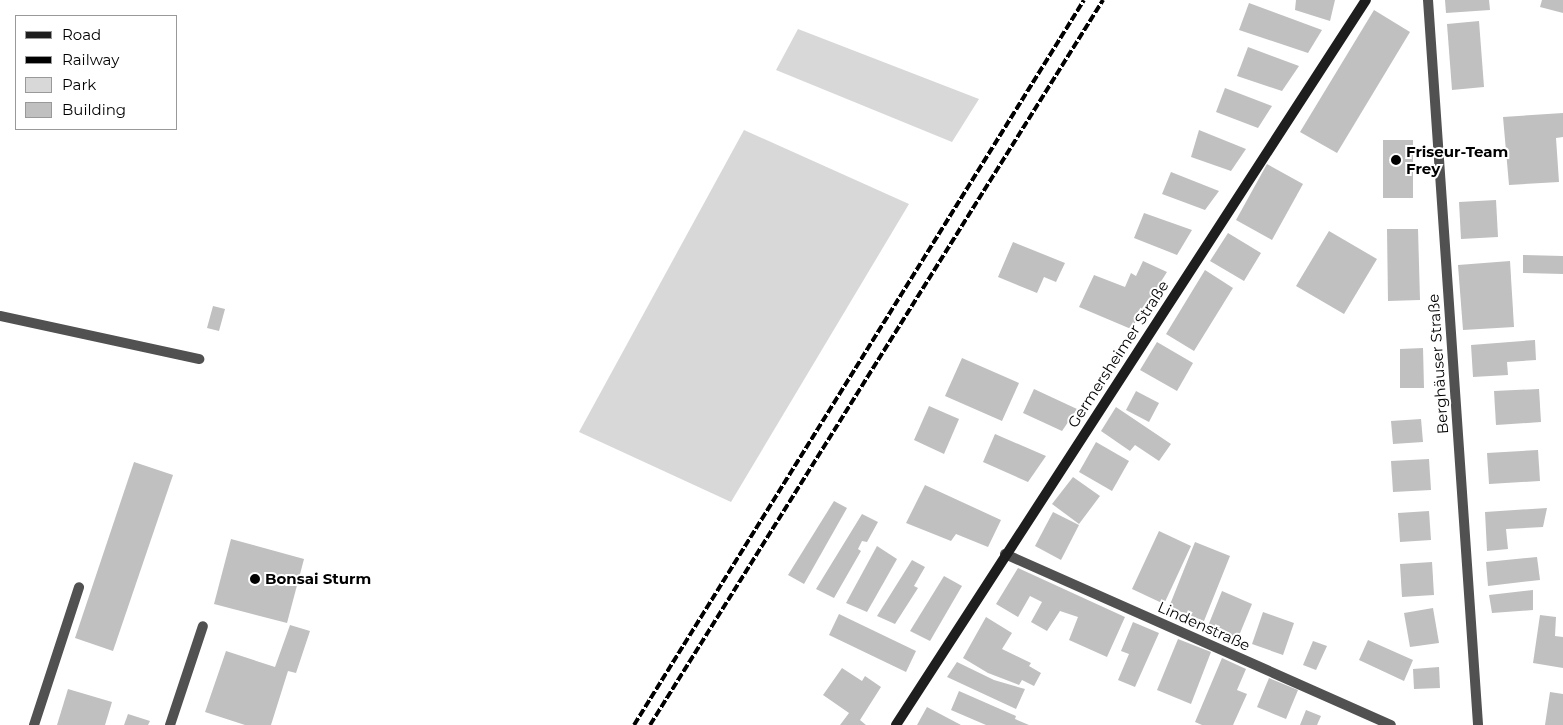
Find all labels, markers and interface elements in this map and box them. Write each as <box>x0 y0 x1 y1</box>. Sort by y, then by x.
legend <box>15 15 178 130</box>
text: Road <box>62 25 101 44</box>
text: Railway <box>62 50 119 69</box>
text: Park <box>62 75 96 94</box>
text: Building <box>62 100 126 119</box>
place label: Friseur-Team Frey <box>1406 142 1508 177</box>
marker: Friseur-Team Frey <box>1390 154 1402 166</box>
street label: Germersheimer Straße <box>1064 277 1172 431</box>
street label: Berghäuser Straße <box>1424 293 1452 435</box>
place label: Bonsai Sturm <box>265 570 371 588</box>
marker: Bonsai Sturm <box>249 573 261 585</box>
street label: Lindenstraße <box>1155 598 1253 654</box>

